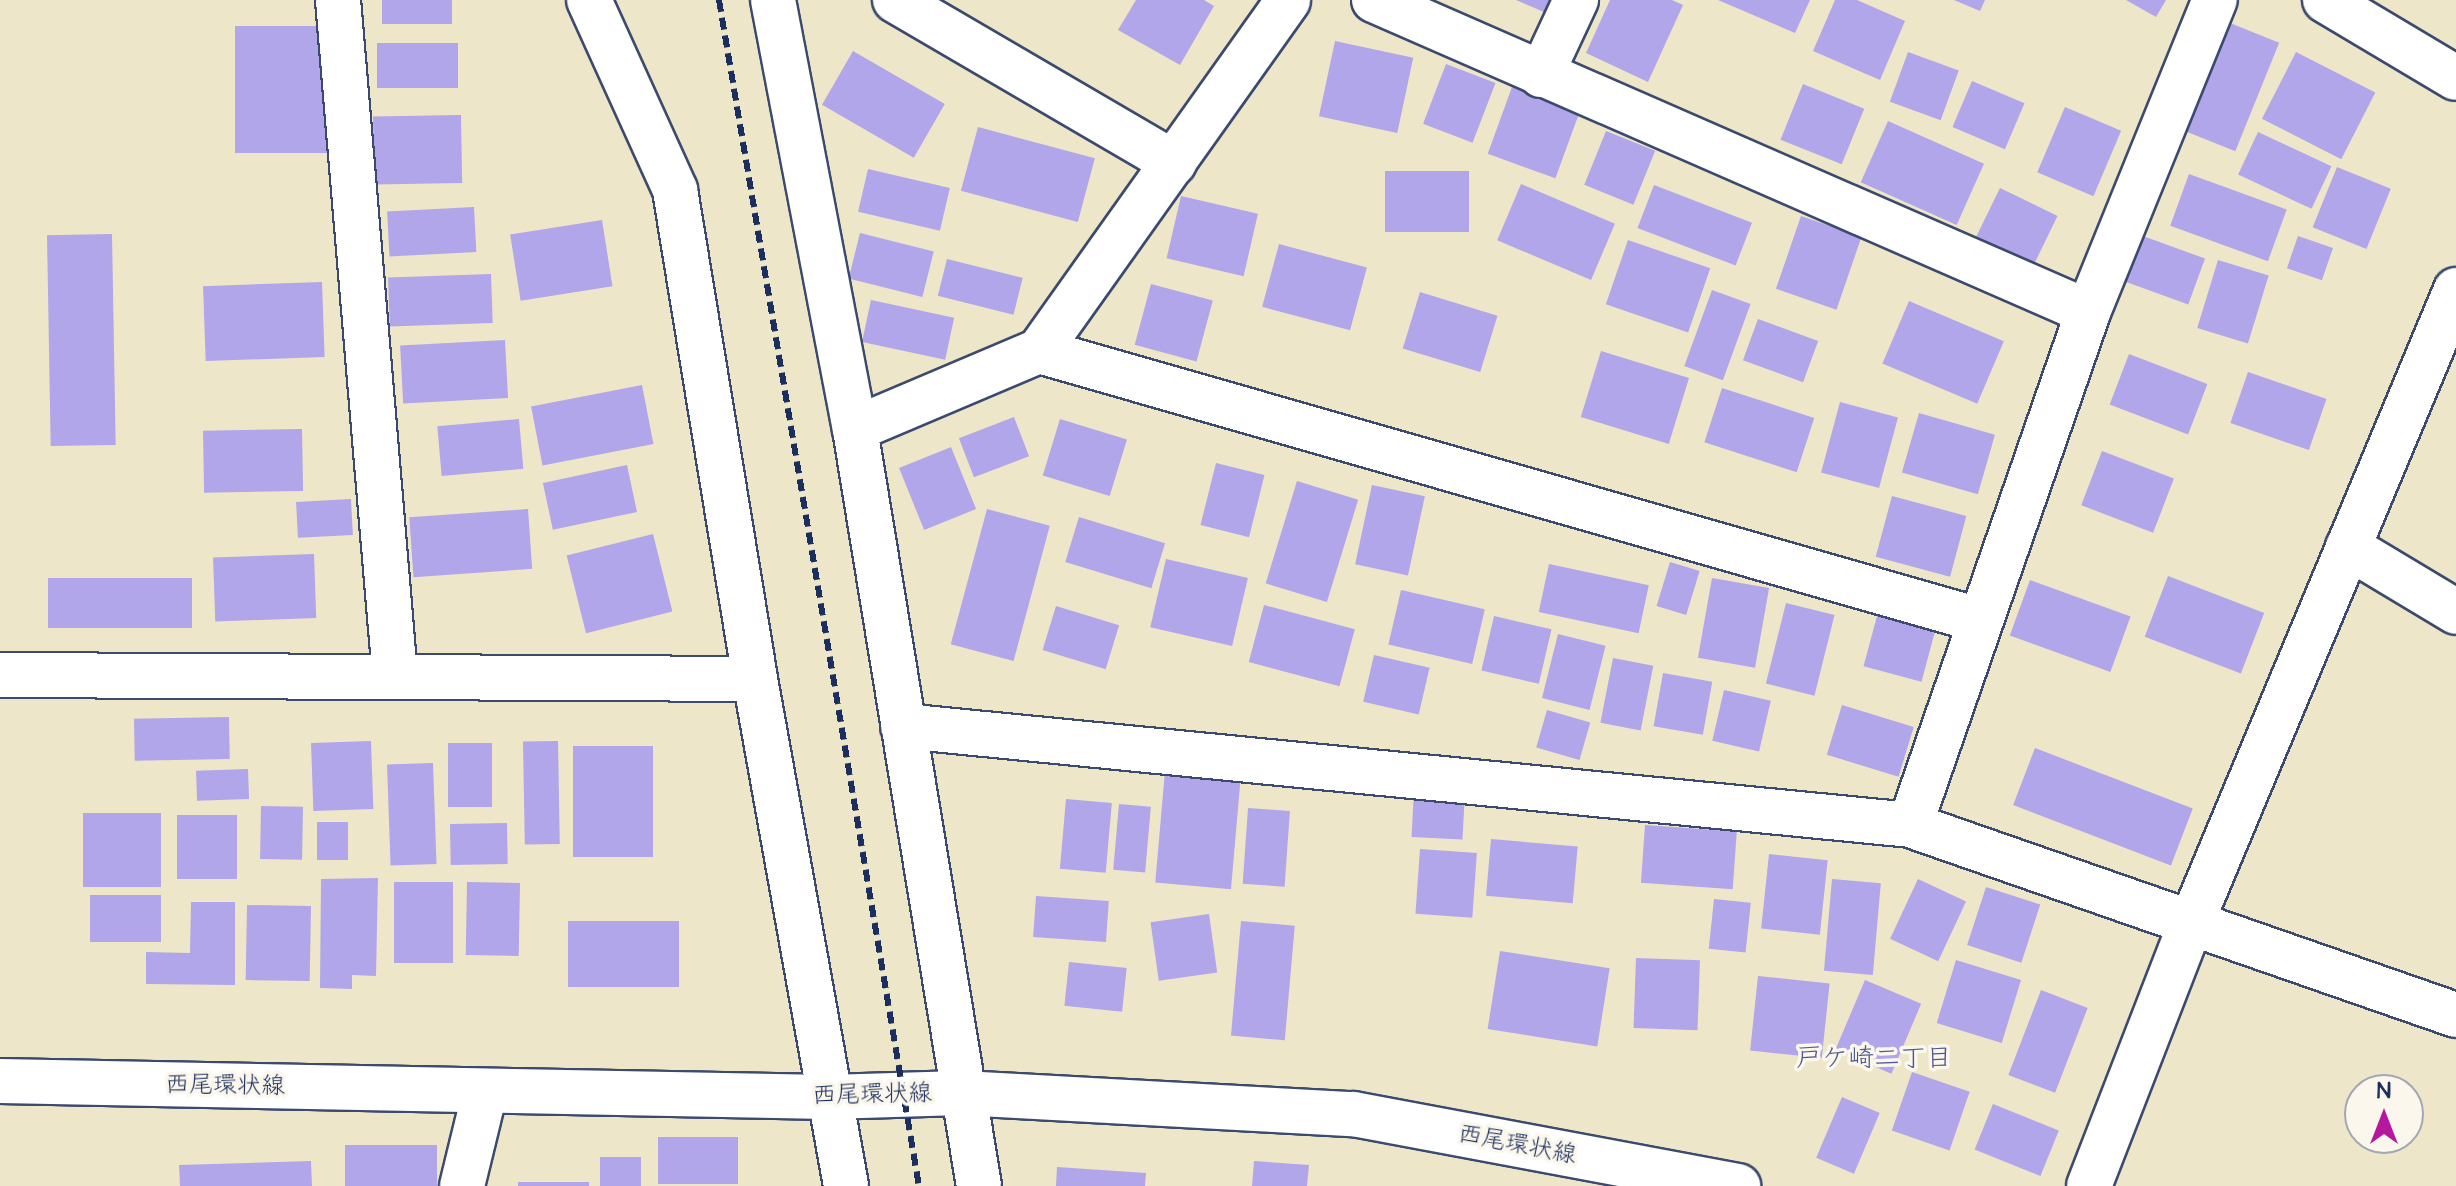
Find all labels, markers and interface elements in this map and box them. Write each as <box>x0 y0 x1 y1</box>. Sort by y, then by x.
district label: 戸ケ崎二丁目 <box>1796 1043 1952 1075</box>
street label: 西尾環状線 <box>165 1071 285 1101</box>
north arrow <box>2344 1074 2424 1154</box>
text: N <box>2377 1076 2391 1107</box>
street label: 西尾環状線 <box>812 1080 932 1110</box>
street label: 西尾環状線 <box>1455 1119 1579 1171</box>

